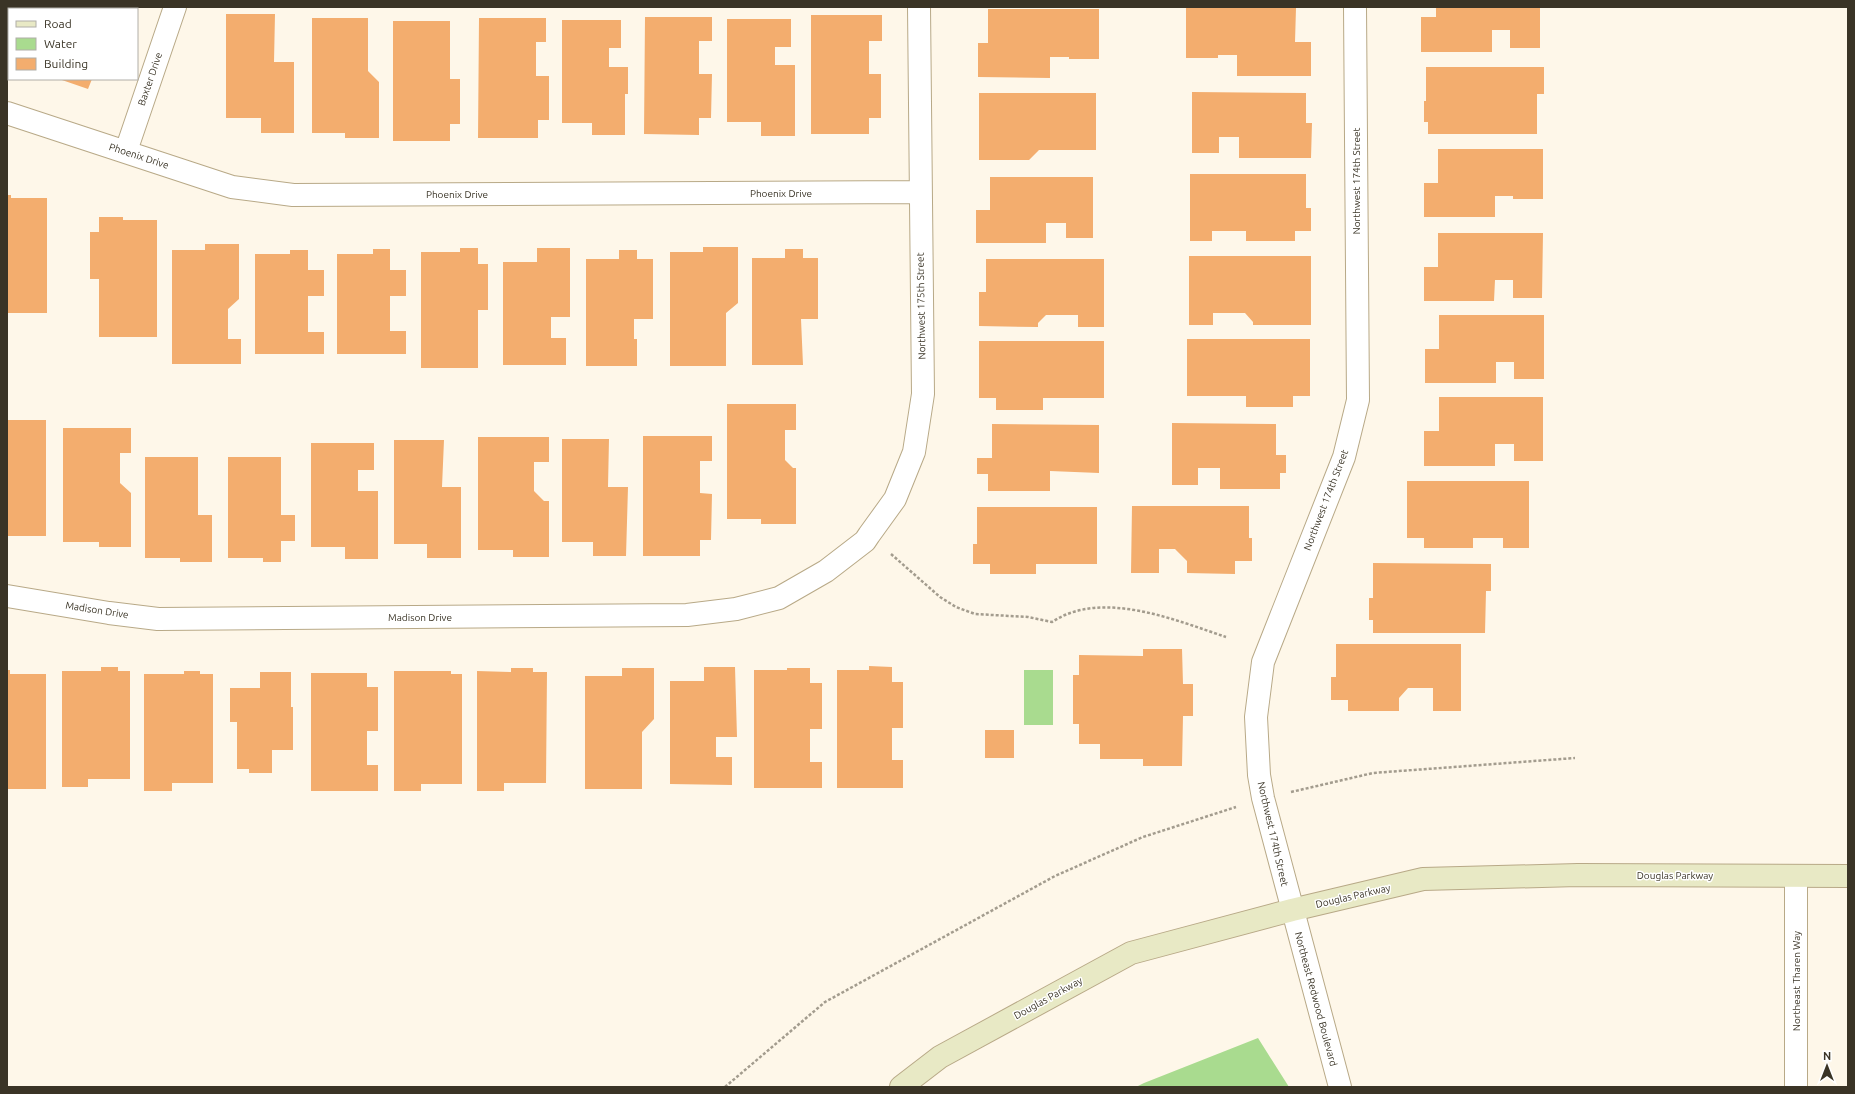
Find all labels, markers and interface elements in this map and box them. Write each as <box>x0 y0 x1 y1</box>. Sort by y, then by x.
legend <box>8 8 138 80</box>
text: Road <box>44 17 72 30</box>
text: Water <box>44 37 77 50</box>
street label: Baxter Drive <box>136 51 164 107</box>
text: Building <box>44 57 88 70</box>
street label: Northwest 174th Street <box>1351 127 1362 235</box>
street label: Phoenix Drive <box>108 141 170 171</box>
street label: Phoenix Drive <box>750 188 812 199</box>
street label: Phoenix Drive <box>426 189 488 200</box>
street label: Northwest 175th Street <box>915 252 927 360</box>
street label: Northwest 174th Street <box>1302 448 1350 552</box>
street label: Madison Drive <box>65 600 129 620</box>
street label: Madison Drive <box>388 612 452 623</box>
street label: Northwest 174th Street <box>1256 781 1290 887</box>
street label: Douglas Parkway <box>1637 870 1713 881</box>
street label: Douglas Parkway <box>1315 882 1392 910</box>
street label: Northeast Redwood Boulevard <box>1293 931 1339 1067</box>
street label: Northeast Tharen Way <box>1791 931 1802 1031</box>
street label: Douglas Parkway <box>1012 975 1084 1021</box>
north arrow <box>1807 1046 1847 1086</box>
text: N <box>1823 1050 1831 1062</box>

